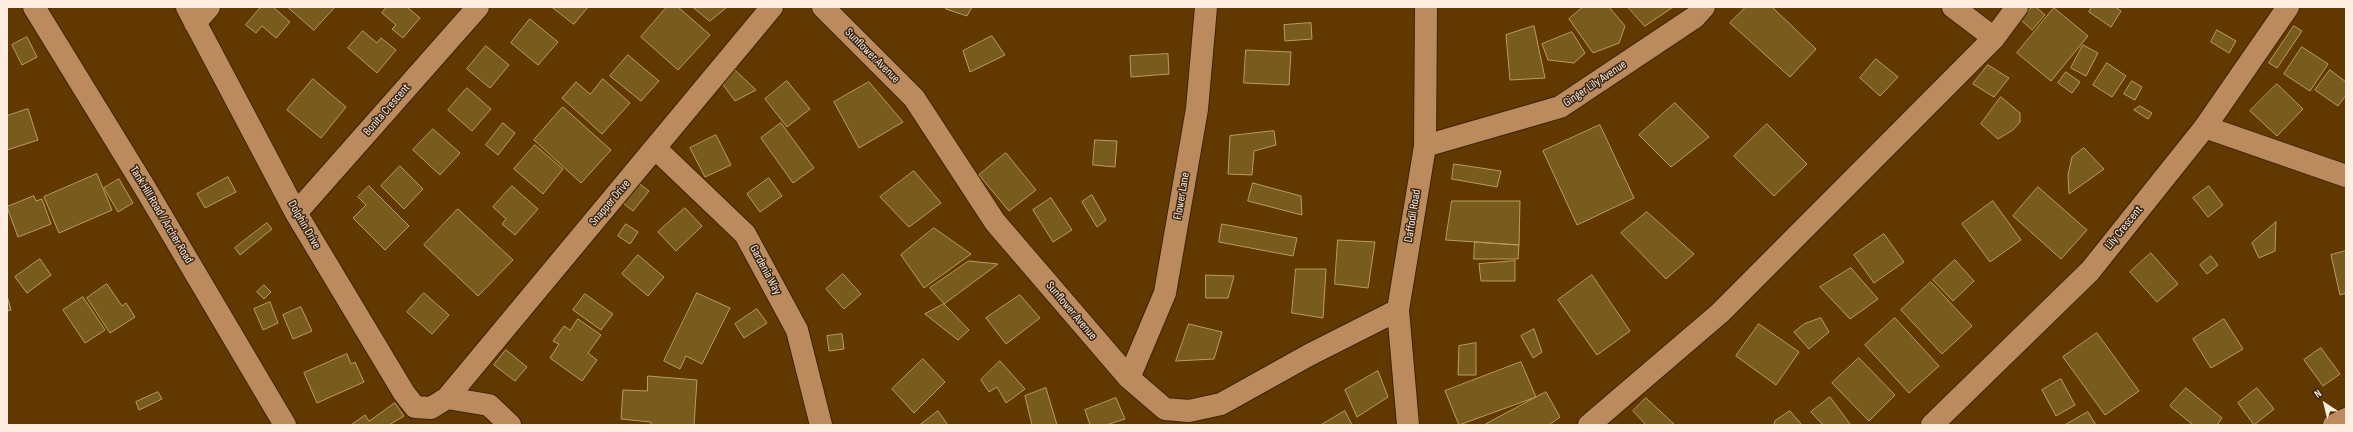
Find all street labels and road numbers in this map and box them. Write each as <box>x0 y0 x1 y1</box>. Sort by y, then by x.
street label: Sunflower Avenue <box>842 26 902 86</box>
street label: Ginger Lily Avenue <box>1561 58 1629 110</box>
street label: Bonita Crescent <box>360 81 414 139</box>
street label: Tank Hill Road / Archer Road <box>126 164 196 266</box>
street label: Flower Lane <box>1171 171 1193 221</box>
street label: Snapper Drive <box>587 177 633 229</box>
street label: Daffodil Road <box>1402 188 1424 244</box>
street label: Dolphin Drive <box>284 198 324 252</box>
street label: Lily Crescent <box>2102 203 2146 253</box>
street label: Gardenia Way <box>746 243 784 297</box>
street label: Sunflower Avenue <box>1042 279 1100 343</box>

